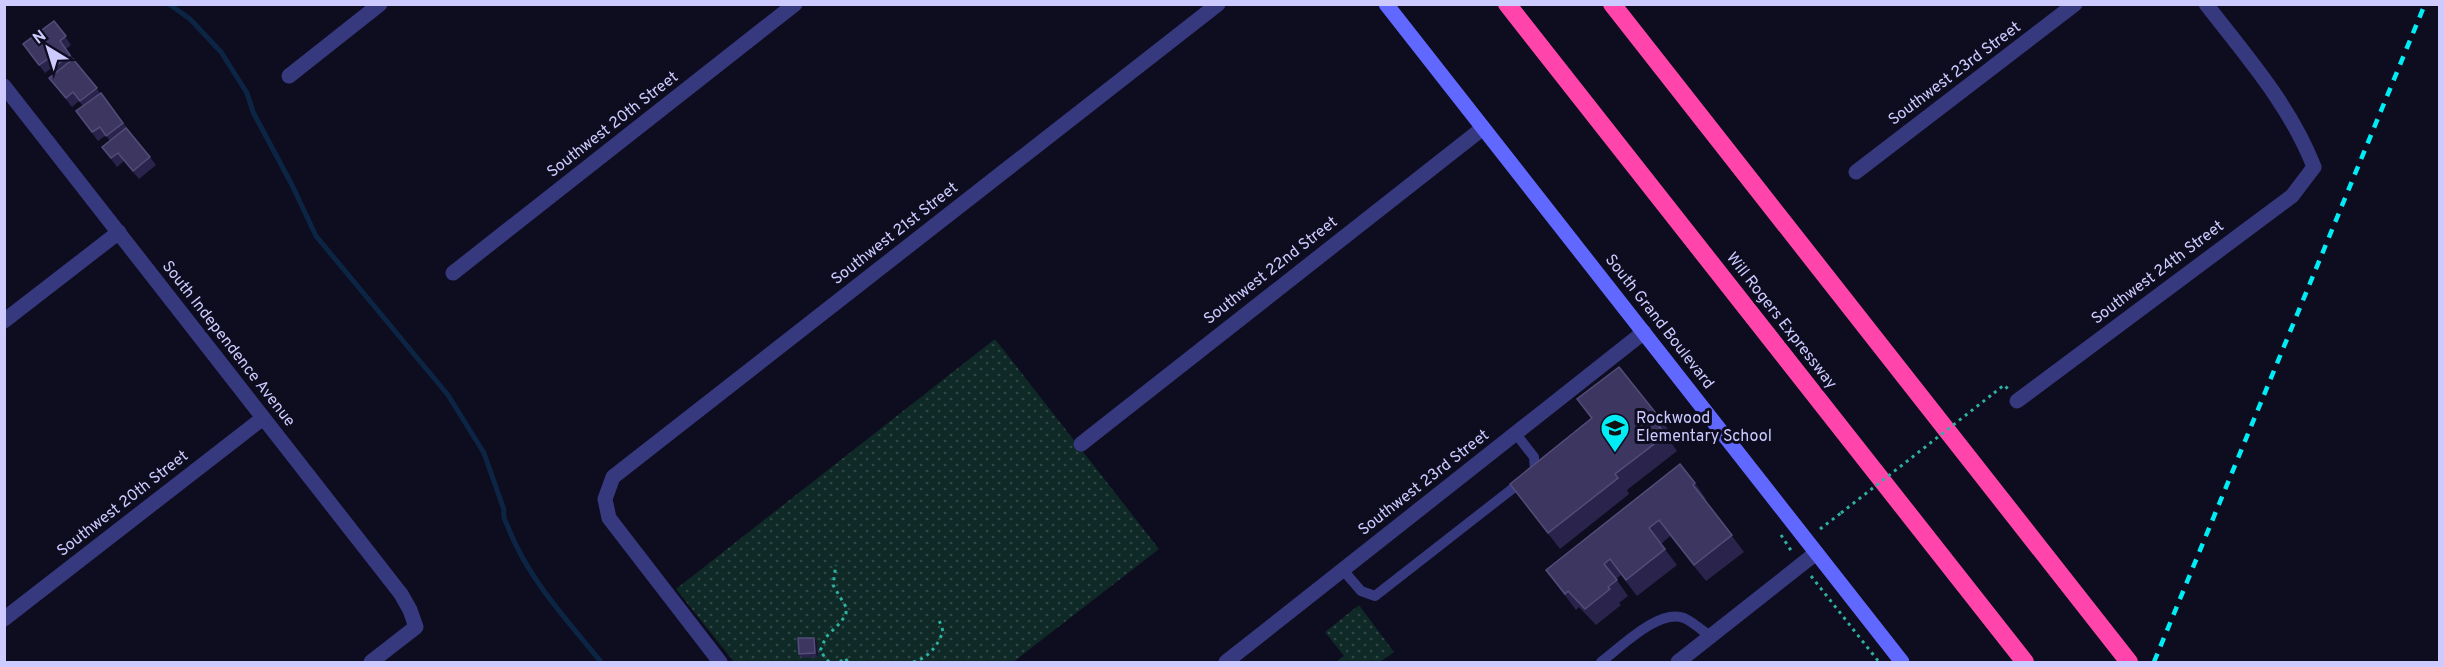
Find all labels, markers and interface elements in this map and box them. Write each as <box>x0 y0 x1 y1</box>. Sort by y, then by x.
north arrow <box>18 18 78 78</box>
street label: Southwest 23rd Street <box>1885 18 2025 130</box>
text: N <box>29 26 51 49</box>
street label: Southwest 20th Street <box>543 67 683 183</box>
street label: Southwest 21st Street <box>828 178 962 290</box>
street label: Southwest 22nd Street <box>1200 213 1342 329</box>
street label: Southwest 24th Street <box>2088 217 2228 329</box>
street label: Will Rogers Expressway <box>1721 249 1841 393</box>
street label: South Grand Boulevard <box>1600 251 1718 393</box>
street label: South Independence Avenue <box>157 257 299 431</box>
place label: Rockwood Elementary School <box>1636 409 1772 447</box>
school or university icon: Rockwood Elementary School <box>1599 412 1631 454</box>
street label: Southwest 23rd Street <box>1355 426 1493 540</box>
street label: Southwest 20th Street <box>53 446 193 562</box>

